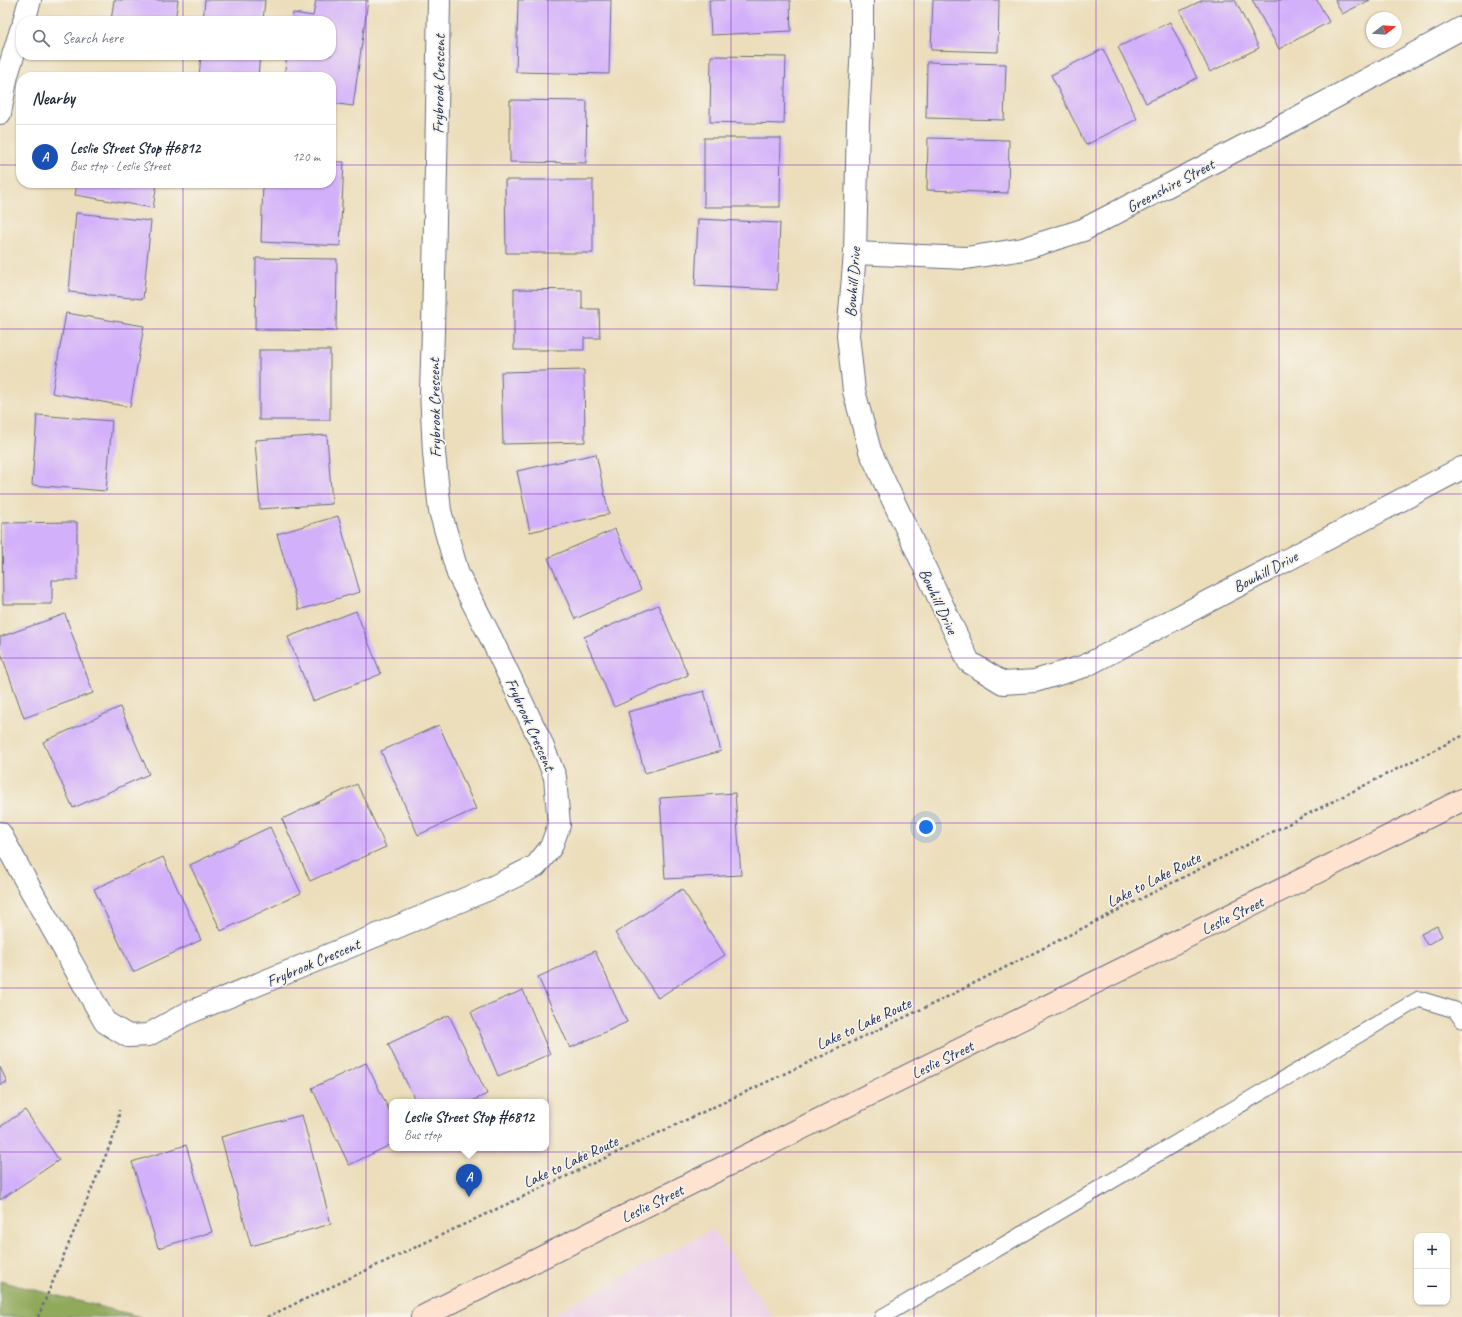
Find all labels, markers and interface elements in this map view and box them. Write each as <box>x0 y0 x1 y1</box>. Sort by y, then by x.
north arrow <box>1366 12 1402 48</box>
search box <box>16 16 336 60</box>
icon: search <box>30 27 52 49</box>
text: Search here <box>62 29 123 48</box>
street label: Frybrook Crescent <box>428 32 450 134</box>
text: Nearby <box>32 88 75 109</box>
text: Leslie Street Stop #6812 <box>70 139 200 158</box>
text: A <box>42 149 48 165</box>
text: 120 m <box>292 149 320 165</box>
street label: Greenshire Street <box>1123 154 1219 217</box>
text: Bus stop · Leslie Street <box>70 158 170 174</box>
street label: Bowhill Drive <box>841 245 866 318</box>
street label: Frybrook Crescent <box>424 356 446 458</box>
street label: Bowhill Drive <box>1230 546 1303 597</box>
street label: Bowhill Drive <box>914 565 963 639</box>
street label: Frybrook Crescent <box>501 675 560 775</box>
your location <box>916 817 936 837</box>
street label: Lake to Lake Route <box>1103 847 1205 912</box>
street label: Leslie Street <box>1198 892 1268 940</box>
street label: Frybrook Crescent <box>264 934 365 992</box>
street label: Lake to Lake Route <box>813 992 916 1055</box>
street label: Leslie Street <box>908 1036 978 1084</box>
popup <box>389 1099 549 1151</box>
text: Leslie Street Stop #6812 <box>404 1108 534 1127</box>
text: Bus stop <box>404 1127 441 1143</box>
street label: Lake to Lake Route <box>520 1130 623 1193</box>
pin: A <box>456 1164 482 1197</box>
street label: Leslie Street <box>618 1180 688 1228</box>
map controls <box>1414 1233 1450 1305</box>
button: + <box>1414 1233 1450 1269</box>
button: − <box>1414 1269 1450 1305</box>

